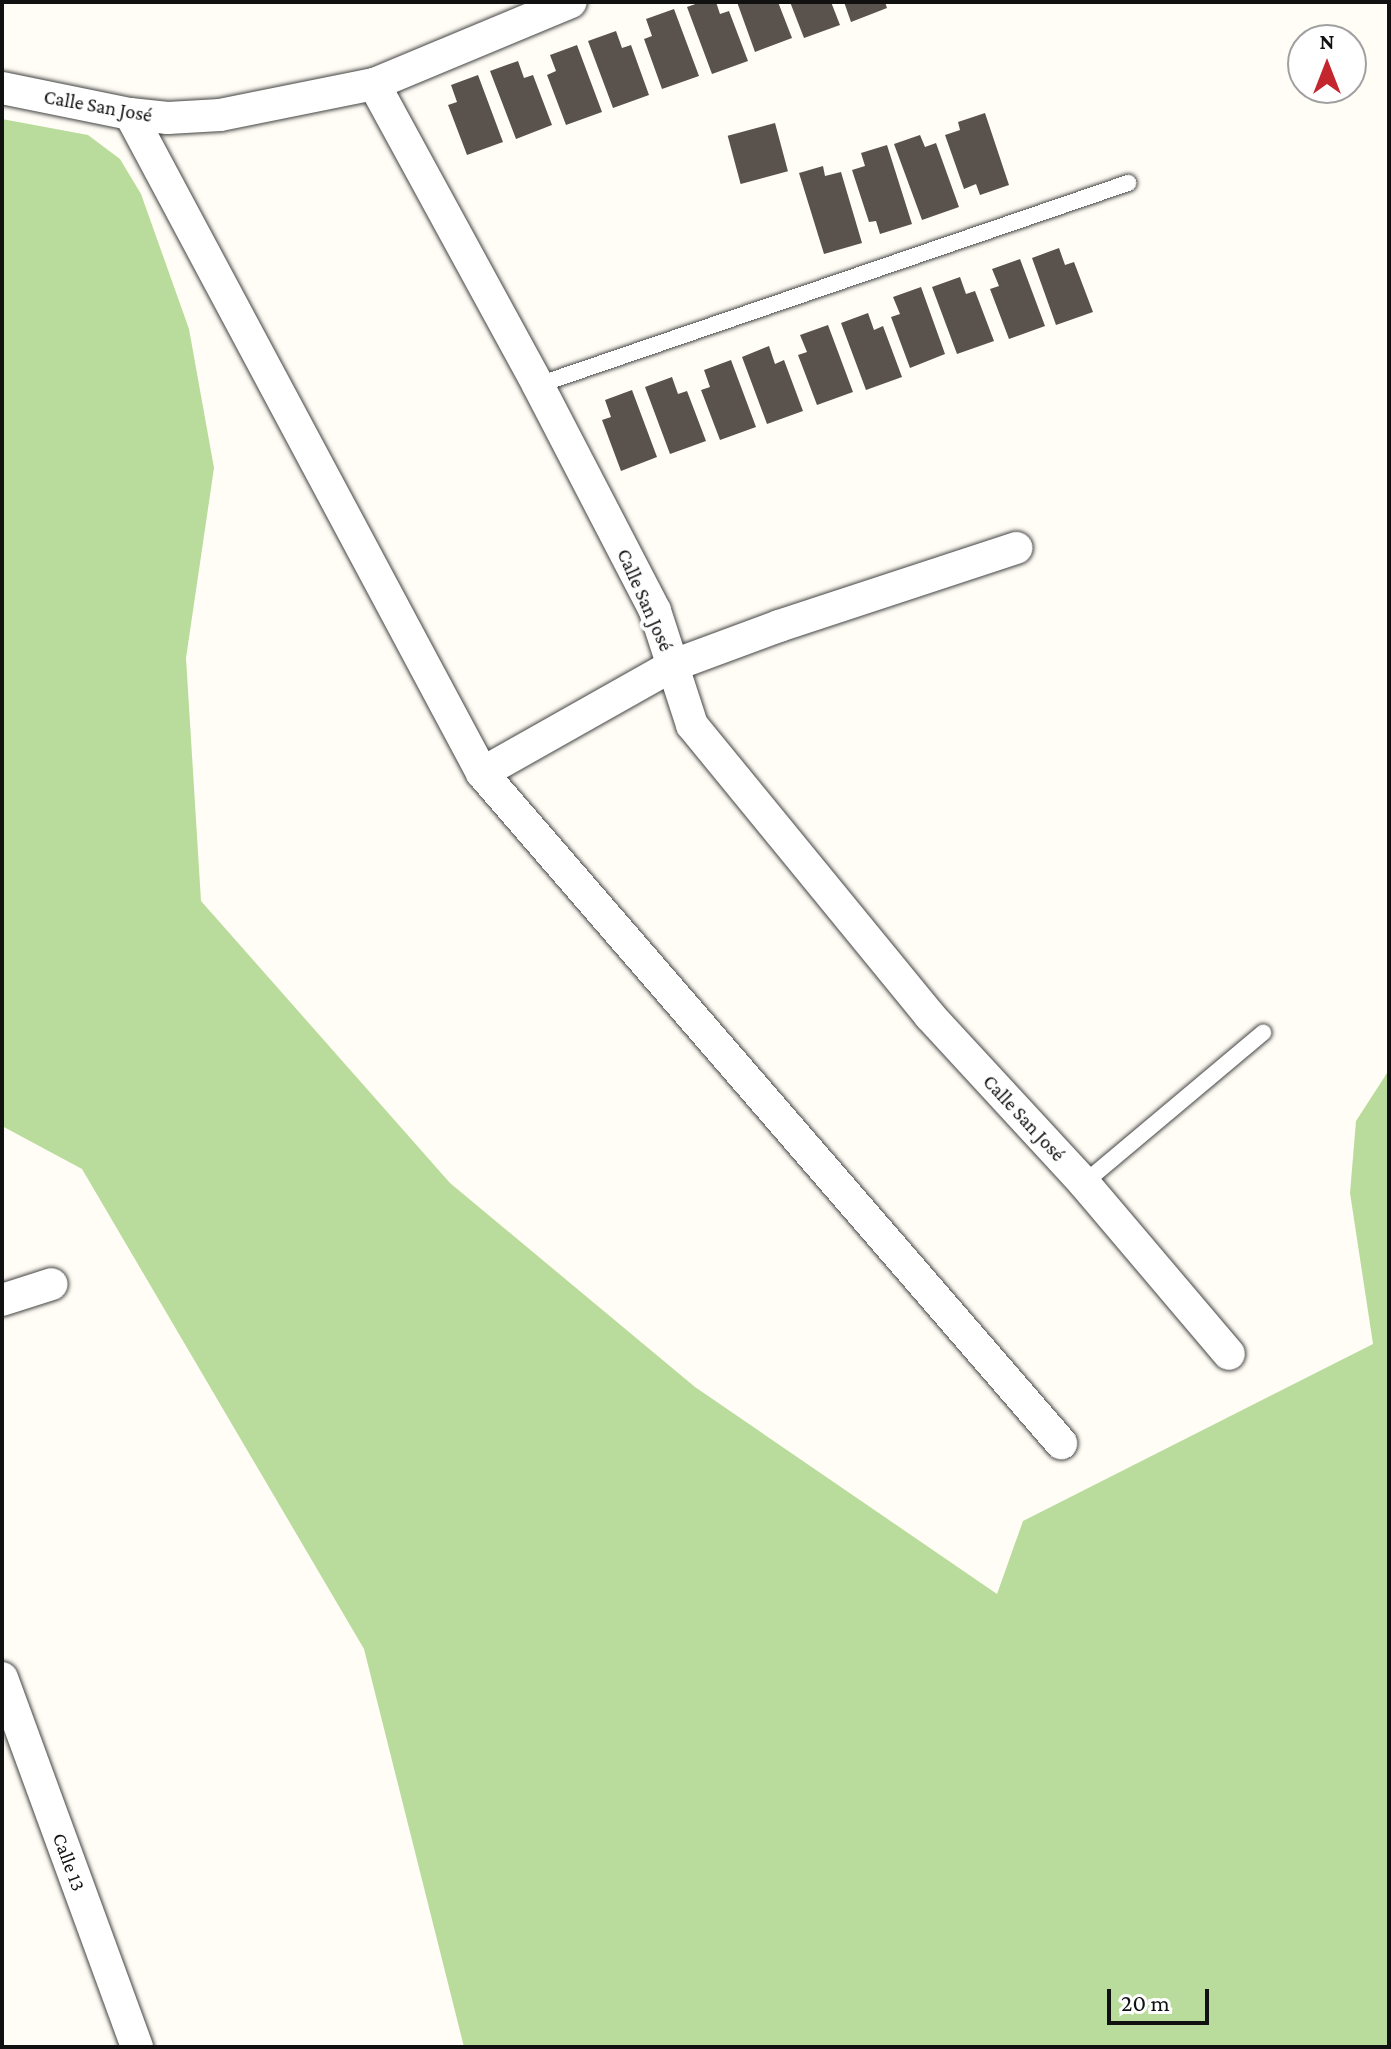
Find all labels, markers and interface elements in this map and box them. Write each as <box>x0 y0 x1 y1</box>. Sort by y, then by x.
north arrow <box>1287 24 1367 104</box>
text: N <box>1320 29 1335 54</box>
street label: Calle San José <box>42 85 154 127</box>
street label: Calle San José <box>612 545 678 655</box>
street label: Calle San José <box>978 1070 1070 1166</box>
street label: Calle 13 <box>47 1830 91 1894</box>
scale bar <box>1111 1973 1213 2023</box>
text: 20 m <box>1121 1989 1170 2016</box>

